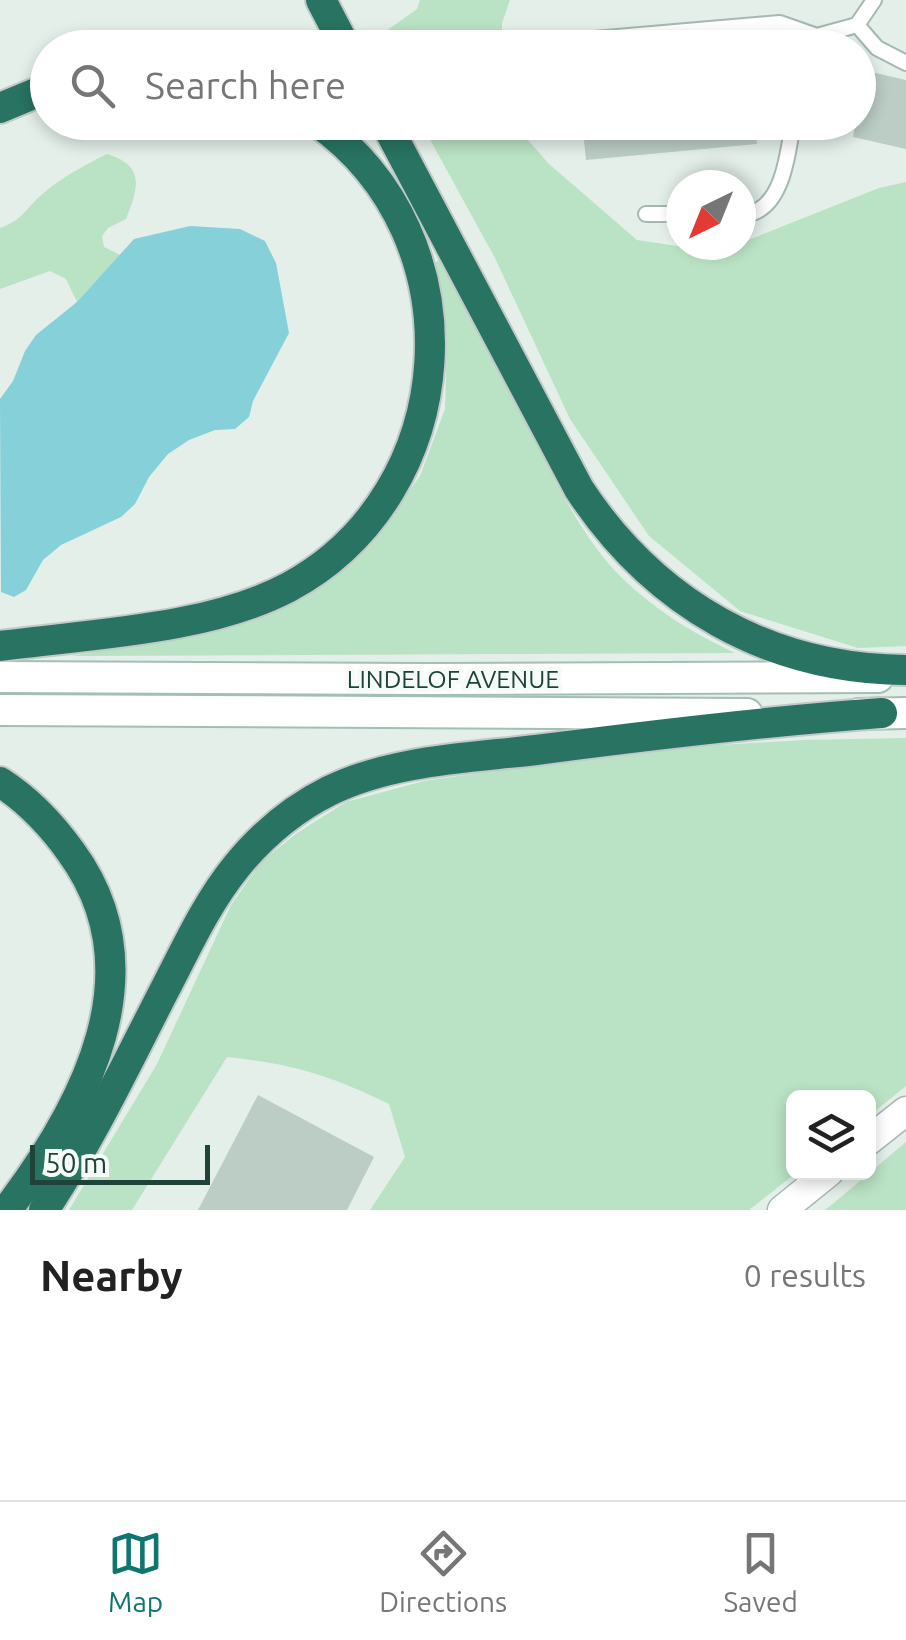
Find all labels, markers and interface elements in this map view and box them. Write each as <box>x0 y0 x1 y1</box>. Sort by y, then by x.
search box <box>30 30 876 140</box>
icon: search <box>65 58 120 113</box>
text: Search here <box>145 64 346 106</box>
north arrow <box>666 170 756 260</box>
street label: LINDELOF AVENUE <box>347 665 559 693</box>
map controls <box>786 1090 876 1180</box>
button: layers <box>786 1090 876 1180</box>
scale bar <box>30 1140 210 1184</box>
text: 50 m <box>45 1147 107 1178</box>
text: Nearby <box>40 1252 183 1299</box>
text: 0 results <box>744 1257 866 1293</box>
tab: Map <box>108 1526 163 1617</box>
tab: Directions <box>379 1526 507 1617</box>
tab: Saved <box>723 1526 798 1617</box>

